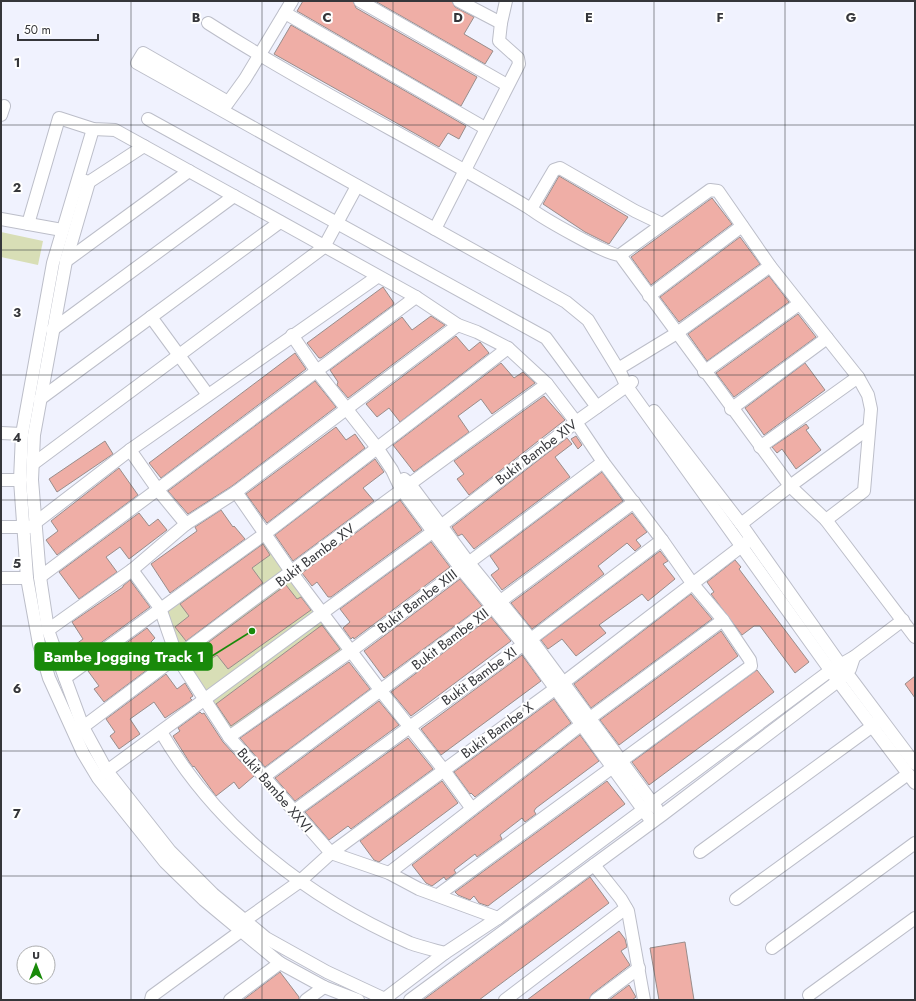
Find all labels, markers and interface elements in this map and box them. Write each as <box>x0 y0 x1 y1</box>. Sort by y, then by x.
text: B <box>192 8 201 27</box>
text: C <box>322 8 332 27</box>
text: D <box>453 8 463 27</box>
text: E <box>585 8 593 27</box>
text: F <box>716 8 724 27</box>
text: G <box>846 8 857 27</box>
scale bar <box>18 16 98 42</box>
text: 50 m <box>24 21 51 39</box>
text: 1 <box>14 53 20 72</box>
text: 2 <box>13 178 21 197</box>
text: 3 <box>13 303 21 322</box>
street label: Bukit Bambe XIV <box>491 414 582 489</box>
text: 4 <box>12 428 22 447</box>
street label: Bukit Bambe XV <box>271 518 359 592</box>
text: 5 <box>13 554 21 573</box>
street label: Bukit Bambe XIII <box>373 564 461 638</box>
street label: Bukit Bambe XII <box>407 603 493 675</box>
street label: Bukit Bambe XI <box>437 642 521 710</box>
callout: Bambe Jogging Track 1 <box>35 643 212 670</box>
text: Bambe Jogging Track 1 <box>44 646 204 668</box>
text: 6 <box>13 679 22 698</box>
street label: Bukit Bambe X <box>457 697 538 763</box>
street label: Bukit Bambe XXVI <box>233 743 317 837</box>
text: 7 <box>13 804 21 823</box>
north arrow <box>16 945 56 985</box>
text: U <box>32 947 40 963</box>

